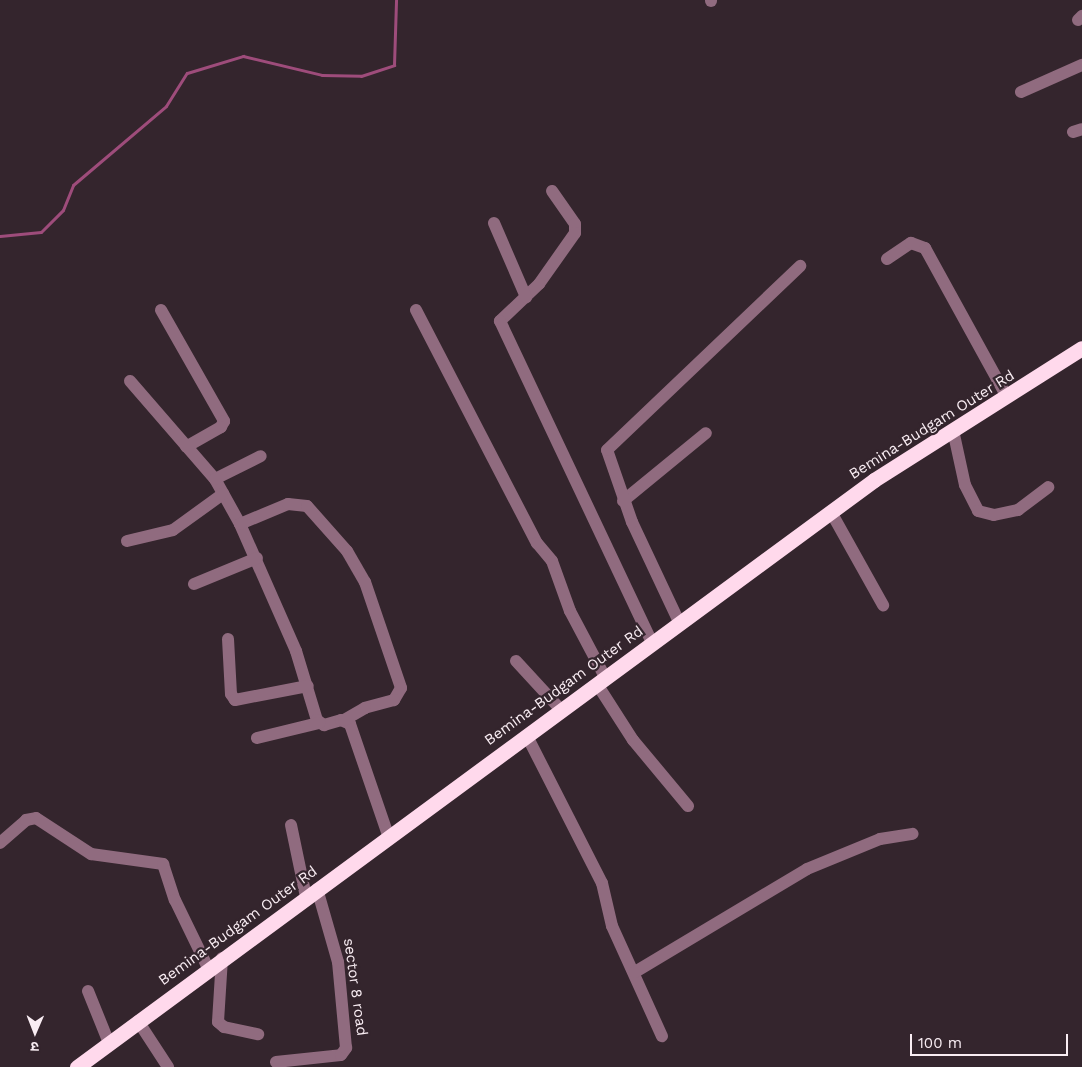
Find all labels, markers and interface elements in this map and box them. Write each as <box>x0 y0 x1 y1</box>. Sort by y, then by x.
street label: Bemina-Budgam Outer Rd <box>846 366 1018 484</box>
street label: Bemina-Budgam Outer Rd <box>481 622 647 750</box>
street label: Bemina-Budgam Outer Rd <box>155 862 321 990</box>
street label: sector 8 road <box>339 937 371 1037</box>
north arrow <box>10 1007 60 1057</box>
scale bar <box>912 1024 1070 1056</box>
text: 100 m <box>918 1034 962 1052</box>
text: उ <box>31 1039 39 1055</box>

